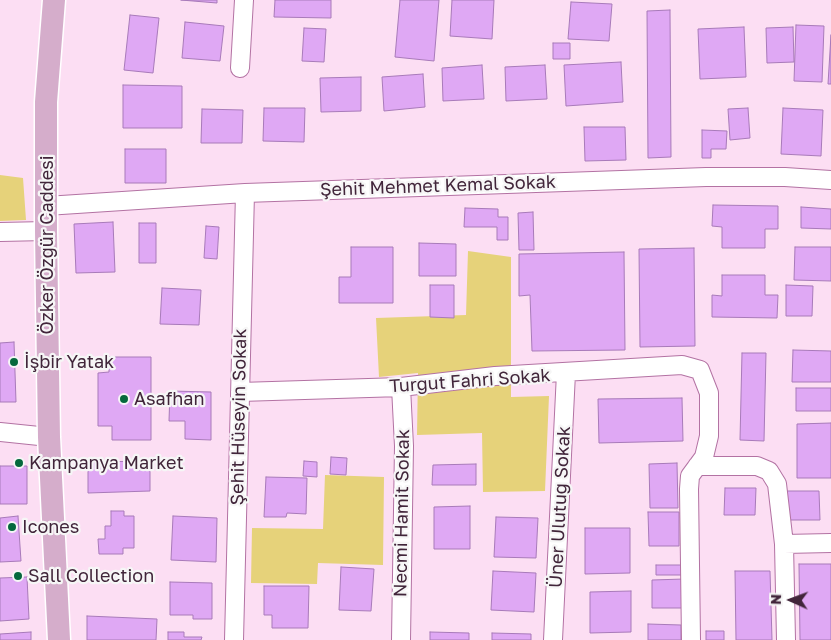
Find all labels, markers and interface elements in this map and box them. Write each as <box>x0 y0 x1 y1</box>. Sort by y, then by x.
street label: Özker Özgür Caddesi <box>36 155 58 335</box>
street label: Şehit Mehmet Kemal Sokak <box>320 171 556 201</box>
street label: Şehit Hüseyin Sokak <box>227 328 251 506</box>
place label: İşbir Yatak <box>24 351 114 373</box>
marker: İşbir Yatak <box>8 356 20 368</box>
street label: Turgut Fahri Sokak <box>389 365 551 397</box>
place label: Asafhan <box>134 388 205 410</box>
marker: Asafhan <box>118 393 130 405</box>
street label: Üner Ulutuğ Sokak <box>545 425 575 589</box>
street label: Necmi Hamit Sokak <box>390 429 414 597</box>
place label: Kampanya Market <box>29 452 184 474</box>
marker: Kampanya Market <box>13 457 25 469</box>
place label: Icones <box>22 516 79 538</box>
marker: Icones <box>6 521 18 533</box>
place label: Sall Collection <box>28 565 154 587</box>
marker: Sall Collection <box>12 570 24 582</box>
north arrow <box>766 575 816 625</box>
text: N <box>767 594 784 605</box>

